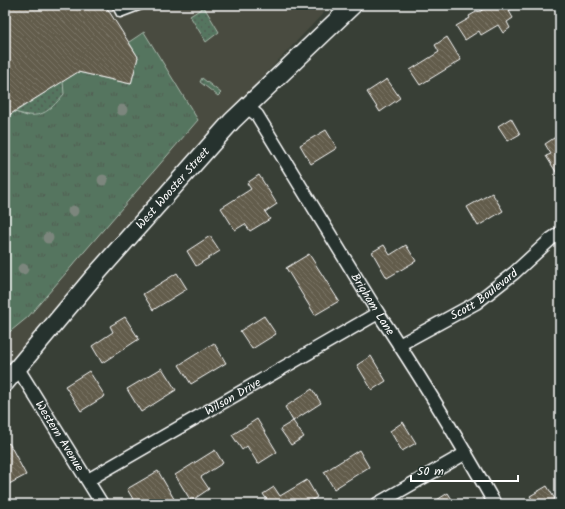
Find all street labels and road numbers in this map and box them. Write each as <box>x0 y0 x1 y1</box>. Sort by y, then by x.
street label: West Wooster Street <box>131 143 214 233</box>
street label: Scott Boulevard <box>447 263 523 325</box>
street label: Brigham Lane <box>346 269 400 340</box>
street label: Wilson Drive <box>201 373 265 420</box>
street label: Western Avenue <box>30 397 89 476</box>

